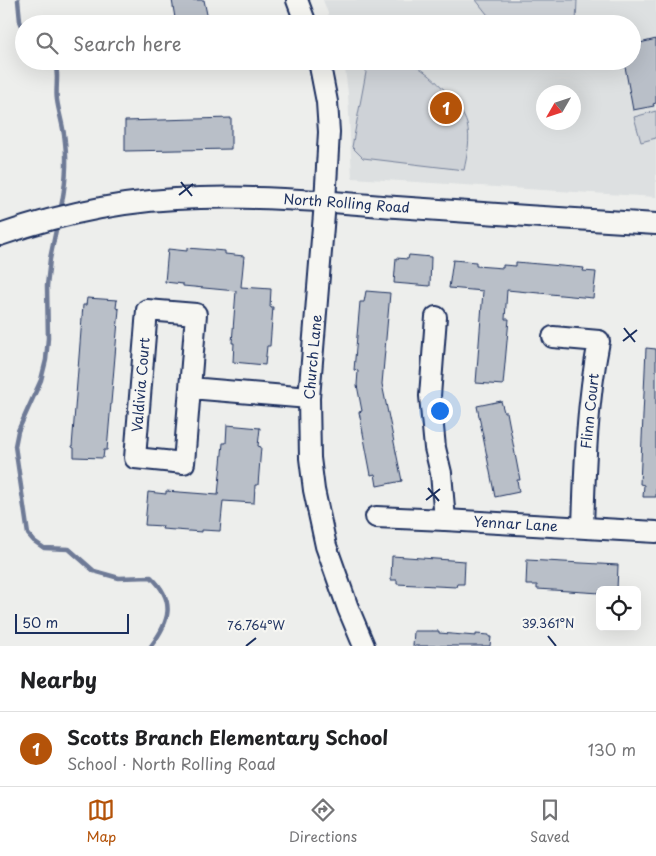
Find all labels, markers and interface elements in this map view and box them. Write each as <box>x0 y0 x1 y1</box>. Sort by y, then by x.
search box <box>15 15 641 70</box>
icon: search <box>33 29 61 57</box>
text: Search here <box>73 29 182 57</box>
north arrow <box>536 85 581 130</box>
pin: 1 <box>430 89 462 127</box>
street label: North Rolling Road <box>283 188 411 218</box>
street label: Church Lane <box>298 313 327 400</box>
street label: Valdivia Court <box>126 336 155 433</box>
street label: Flinn Court <box>575 372 604 450</box>
your location <box>427 398 453 424</box>
street label: Yennar Lane <box>473 511 559 536</box>
map controls <box>596 586 641 631</box>
button: locate <box>596 586 641 631</box>
scale bar <box>15 611 129 634</box>
text: 50 m <box>22 612 58 633</box>
text: 39.361°N <box>522 614 574 632</box>
text: 76.764°W <box>227 616 285 634</box>
text: Nearby <box>20 663 97 695</box>
text: Scotts Branch Elementary School <box>67 723 388 751</box>
text: 1 <box>32 737 40 761</box>
text: 130 m <box>588 737 636 761</box>
text: School · North Rolling Road <box>67 751 276 775</box>
tab: Map <box>86 796 116 847</box>
tab: Directions <box>289 796 357 847</box>
tab: Saved <box>530 796 570 847</box>

